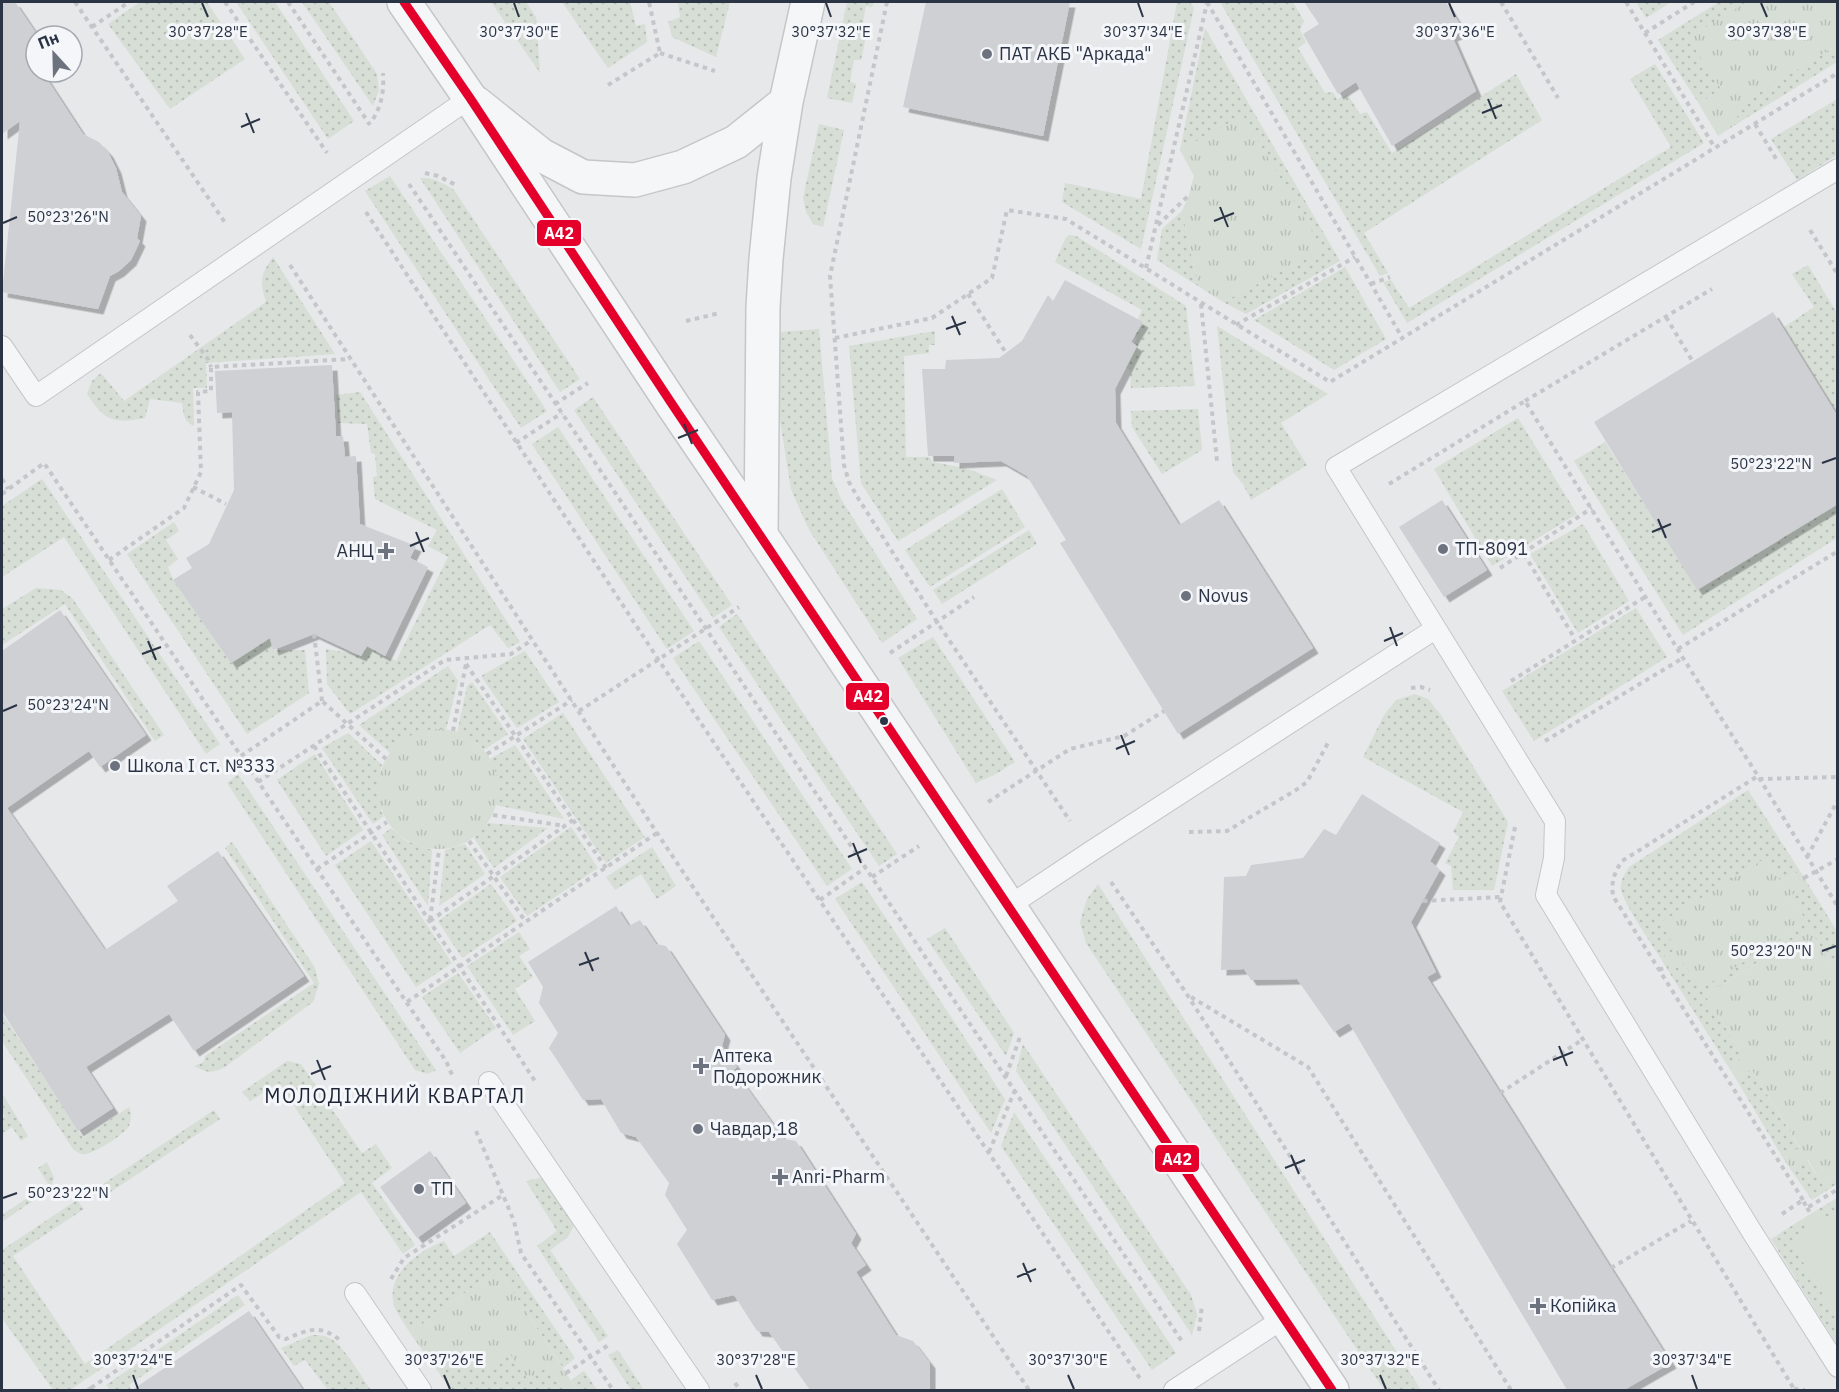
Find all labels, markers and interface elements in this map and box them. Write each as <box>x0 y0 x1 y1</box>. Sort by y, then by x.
text: 30°37'28"E <box>168 22 248 41</box>
text: 30°37'30"E <box>479 22 559 41</box>
text: 30°37'32"E <box>791 22 871 41</box>
text: 30°37'34"E <box>1103 22 1183 41</box>
text: 30°37'36"E <box>1415 22 1495 41</box>
text: 30°37'38"E <box>1727 22 1807 41</box>
north arrow <box>24 24 84 84</box>
text: Пн <box>35 27 62 53</box>
place label: ПАТ АКБ "Аркада" <box>999 42 1152 65</box>
marker: ПАТ АКБ "Аркада" <box>980 47 994 61</box>
text: 50°23'26"N <box>27 207 109 226</box>
line badge: А42 <box>536 219 582 247</box>
text: А42 <box>544 223 574 243</box>
text: 50°23'22"N <box>1730 454 1812 473</box>
place label: ТП-8091 <box>1455 537 1528 560</box>
place label: АНЦ <box>337 539 374 562</box>
marker: ТП-8091 <box>1436 542 1450 556</box>
marker: АНЦ <box>379 544 393 558</box>
place label: Novus <box>1198 584 1249 607</box>
marker: Novus <box>1179 589 1193 603</box>
line badge: А42 <box>845 682 890 711</box>
text: А42 <box>853 686 883 706</box>
text: 50°23'24"N <box>27 695 109 714</box>
unlabelled marker <box>878 715 890 727</box>
place label: Школа І ст. №333 <box>127 754 276 777</box>
marker: Школа І ст. №333 <box>108 759 122 773</box>
text: 50°23'20"N <box>1730 941 1812 960</box>
place label: Аптека Подорожник <box>713 1044 822 1088</box>
marker: Аптека Подорожник <box>694 1059 708 1073</box>
district label: МОЛОДІЖНИЙ КВАРТАЛ <box>264 1082 526 1109</box>
place label: Чавдар,18 <box>710 1117 798 1140</box>
marker: Чавдар,18 <box>691 1122 705 1136</box>
line badge: А42 <box>1154 1144 1200 1173</box>
text: А42 <box>1162 1149 1192 1169</box>
place label: Anri-Pharm <box>792 1165 885 1188</box>
marker: Anri-Pharm <box>773 1170 787 1184</box>
place label: ТП <box>431 1177 454 1200</box>
marker: ТП <box>412 1182 426 1196</box>
text: 50°23'22"N <box>27 1183 109 1202</box>
place label: Копійка <box>1550 1294 1617 1317</box>
marker: Копійка <box>1531 1299 1545 1313</box>
text: 30°37'24"E <box>93 1350 173 1369</box>
text: 30°37'26"E <box>404 1350 484 1369</box>
text: 30°37'28"E <box>716 1350 796 1369</box>
text: 30°37'30"E <box>1028 1350 1108 1369</box>
text: 30°37'32"E <box>1340 1350 1420 1369</box>
text: 30°37'34"E <box>1652 1350 1732 1369</box>

